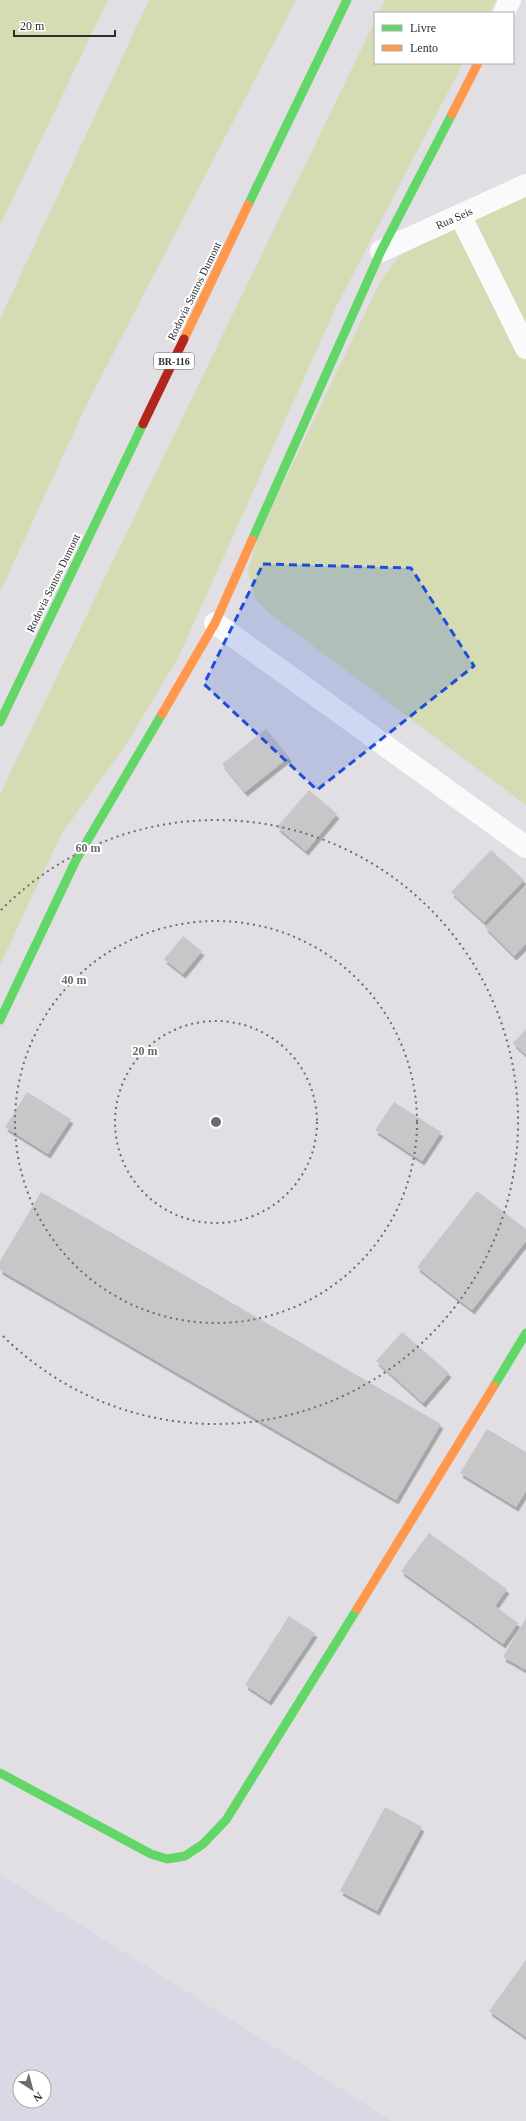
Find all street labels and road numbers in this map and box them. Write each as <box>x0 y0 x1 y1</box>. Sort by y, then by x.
street label: Rua Seis <box>434 205 474 231</box>
street label: Rodovia Santos Dumont <box>165 240 223 342</box>
road number: BR-116 <box>154 353 194 369</box>
street label: Rodovia Santos Dumont <box>24 532 82 634</box>

